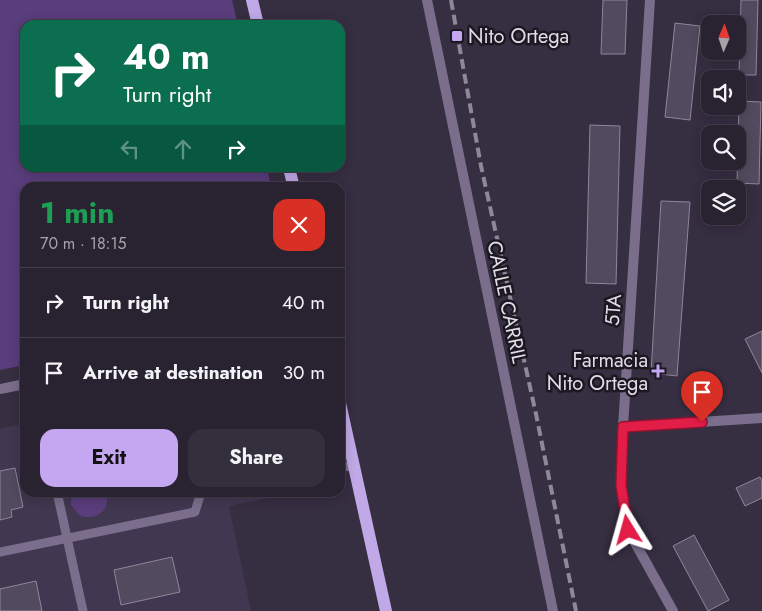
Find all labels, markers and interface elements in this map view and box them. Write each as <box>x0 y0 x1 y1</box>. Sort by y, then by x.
north arrow <box>701 15 746 60</box>
map controls <box>701 15 746 225</box>
place label: Nito Ortega <box>468 22 569 51</box>
marker: Nito Ortega <box>450 29 464 43</box>
text: 40 m <box>123 32 210 82</box>
icon: right <box>40 40 105 105</box>
button: sound <box>701 70 746 115</box>
text: Turn right <box>123 78 211 110</box>
button: search <box>701 125 746 170</box>
icon: left <box>116 135 144 163</box>
icon: ahead <box>169 135 197 163</box>
icon: right <box>222 135 250 163</box>
button: layers <box>701 180 746 225</box>
text: 1 min <box>40 191 114 234</box>
button: close <box>273 199 325 251</box>
text: 70 m · 18:15 <box>40 232 127 255</box>
street label: CALLE CARRIL <box>479 238 534 366</box>
icon: right <box>40 289 68 317</box>
text: Turn right <box>83 289 169 316</box>
text: 40 m <box>282 289 325 316</box>
street label: 5TA <box>598 292 629 327</box>
place label: Farmacia Nito Ortega <box>547 346 648 398</box>
icon: arrive <box>40 359 68 387</box>
text: Arrive at destination <box>83 359 263 386</box>
text: 30 m <box>283 359 325 386</box>
marker: Farmacia Nito Ortega <box>652 365 664 377</box>
pin <box>681 371 723 422</box>
icon: arrive <box>688 378 716 406</box>
button: Exit <box>40 429 178 487</box>
button: Share <box>188 429 325 487</box>
position arrow <box>601 503 653 555</box>

